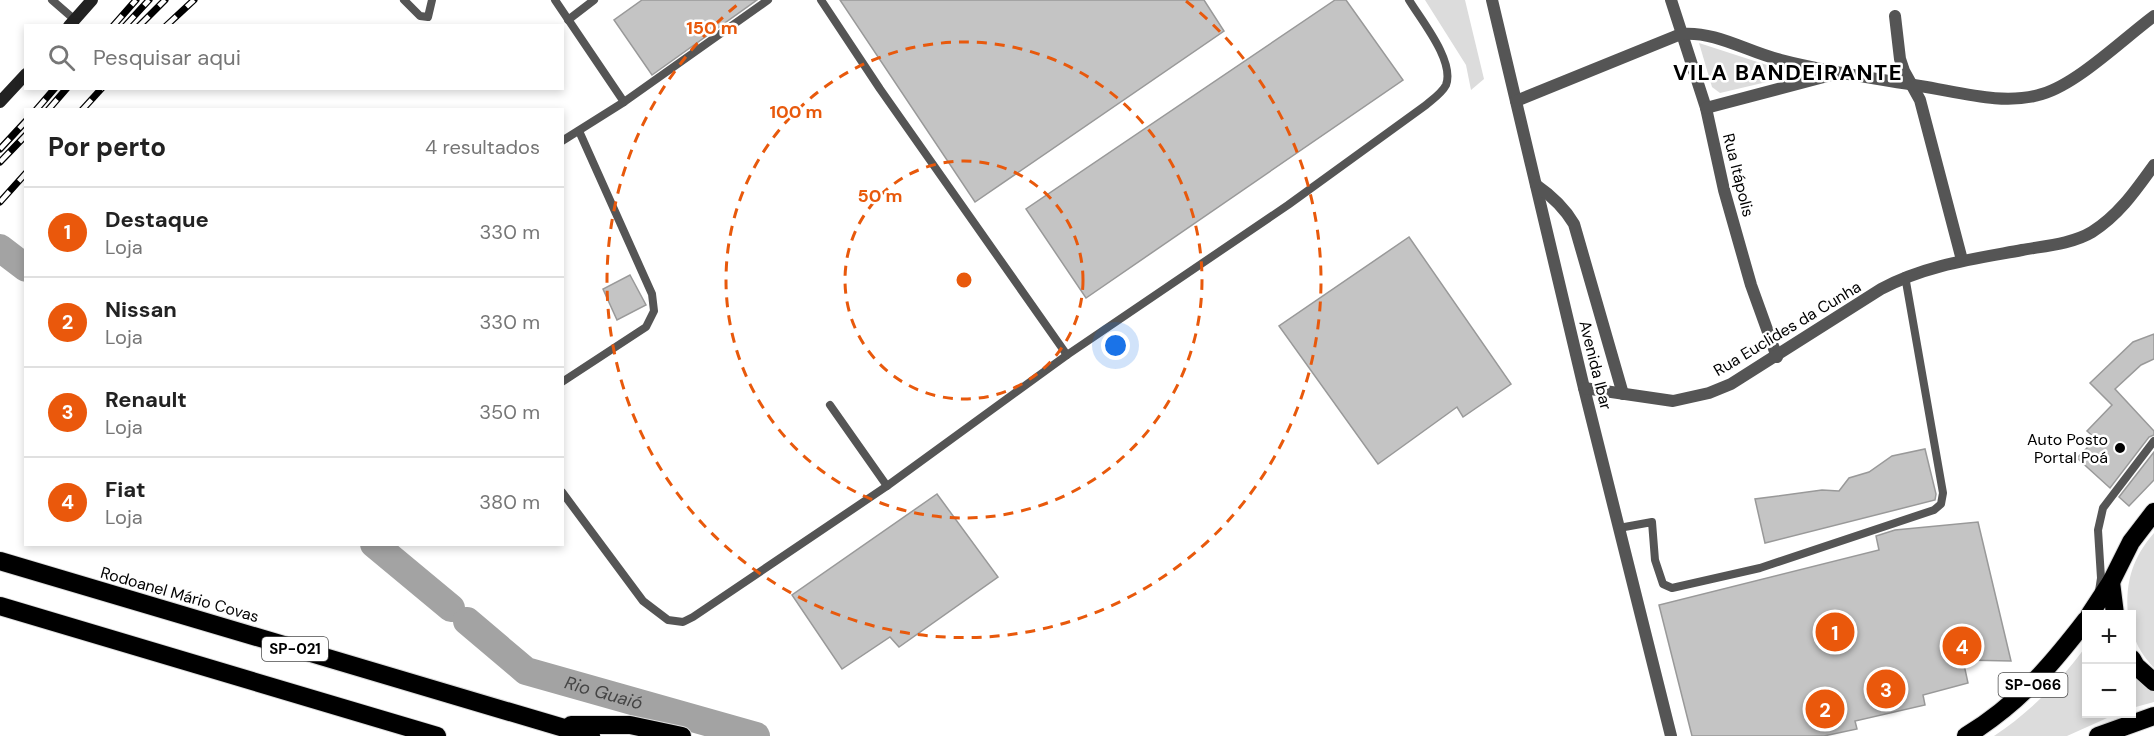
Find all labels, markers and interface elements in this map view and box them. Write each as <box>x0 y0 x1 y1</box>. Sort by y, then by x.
text: 150 m <box>686 16 738 40</box>
search box <box>24 24 564 90</box>
icon: search <box>45 41 78 74</box>
text: Pesquisar aqui <box>93 43 241 72</box>
district label: VILA BANDEIRANTE <box>1673 58 1903 87</box>
text: 100 m <box>769 100 823 124</box>
text: Por perto <box>48 130 166 164</box>
street label: Rua Itápolis <box>1718 131 1759 219</box>
text: 4 resultados <box>425 134 540 160</box>
text: 50 m <box>857 184 903 208</box>
text: Destaque <box>105 205 209 234</box>
text: 1 <box>64 219 71 245</box>
text: 330 m <box>480 219 540 245</box>
text: Loja <box>105 234 143 260</box>
centre of rings <box>954 270 974 290</box>
street label: Rua Euclides da Cunha <box>1710 276 1865 381</box>
text: Nissan <box>105 295 177 324</box>
text: 2 <box>62 309 73 335</box>
text: 330 m <box>480 309 540 335</box>
street label: Avenida Ibar <box>1574 318 1617 412</box>
text: Loja <box>105 324 143 350</box>
your location <box>1101 331 1130 360</box>
text: Renault <box>105 385 187 414</box>
text: 3 <box>61 399 74 425</box>
text: 350 m <box>479 399 540 425</box>
text: Loja <box>105 414 143 440</box>
place label: Auto Posto Portal Poá <box>2027 429 2108 468</box>
marker: Auto Posto Portal Poá <box>2113 441 2127 455</box>
text: Fiat <box>105 475 146 504</box>
text: 4 <box>61 489 74 515</box>
text: 380 m <box>479 489 540 515</box>
text: Loja <box>105 504 143 530</box>
street label: Rodoanel Mário Covas <box>98 562 261 627</box>
pin: 1 <box>1816 610 1854 654</box>
map controls <box>2082 610 2136 718</box>
button: + <box>2082 610 2136 664</box>
pin: 4 <box>1942 624 1982 668</box>
road number: SP-021 <box>262 637 328 661</box>
button: − <box>2082 664 2136 718</box>
pin: 3 <box>1866 666 1906 712</box>
water label: Rio Guaió <box>562 671 645 715</box>
road number: SP-066 <box>1998 673 2068 697</box>
pin: 2 <box>1806 686 1844 732</box>

